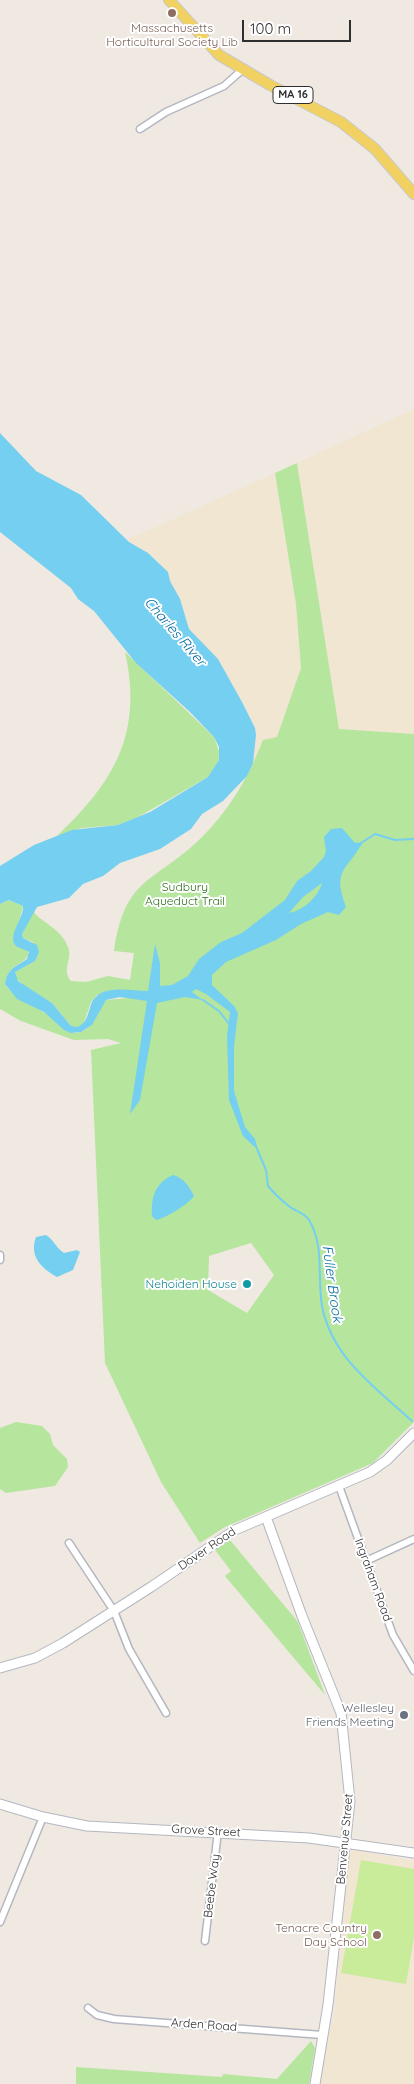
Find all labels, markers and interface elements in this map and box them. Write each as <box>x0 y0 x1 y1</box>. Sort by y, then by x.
marker: Massachusetts Horticultural Society Lib <box>166 7 178 19</box>
scale bar <box>244 10 353 42</box>
text: 100 m <box>250 19 291 38</box>
place label: Massachusetts Horticultural Society Lib <box>106 21 238 49</box>
road number: MA 16 <box>273 86 313 104</box>
water label: Charles River <box>141 594 209 670</box>
park label: Sudbury Aqueduct Trail <box>145 880 225 908</box>
water label: Fuller Brook <box>318 1244 346 1324</box>
place label: Nehoiden House <box>145 1277 237 1291</box>
marker: Nehoiden House <box>241 1278 253 1290</box>
street label: Dover Road <box>175 1524 239 1574</box>
street label: Ingraham Road <box>351 1537 395 1623</box>
place label: Wellesley Friends Meeting <box>306 1701 394 1729</box>
marker: Wellesley Friends Meeting <box>398 1709 410 1721</box>
street label: Benvenue Street <box>334 1793 356 1885</box>
street label: Grove Street <box>171 1822 241 1840</box>
street label: Beebe Way <box>201 1853 223 1919</box>
place label: Tenacre Country Day School <box>275 1921 367 1949</box>
marker: Tenacre Country Day School <box>371 1929 383 1941</box>
street label: Arden Road <box>171 2016 237 2034</box>

